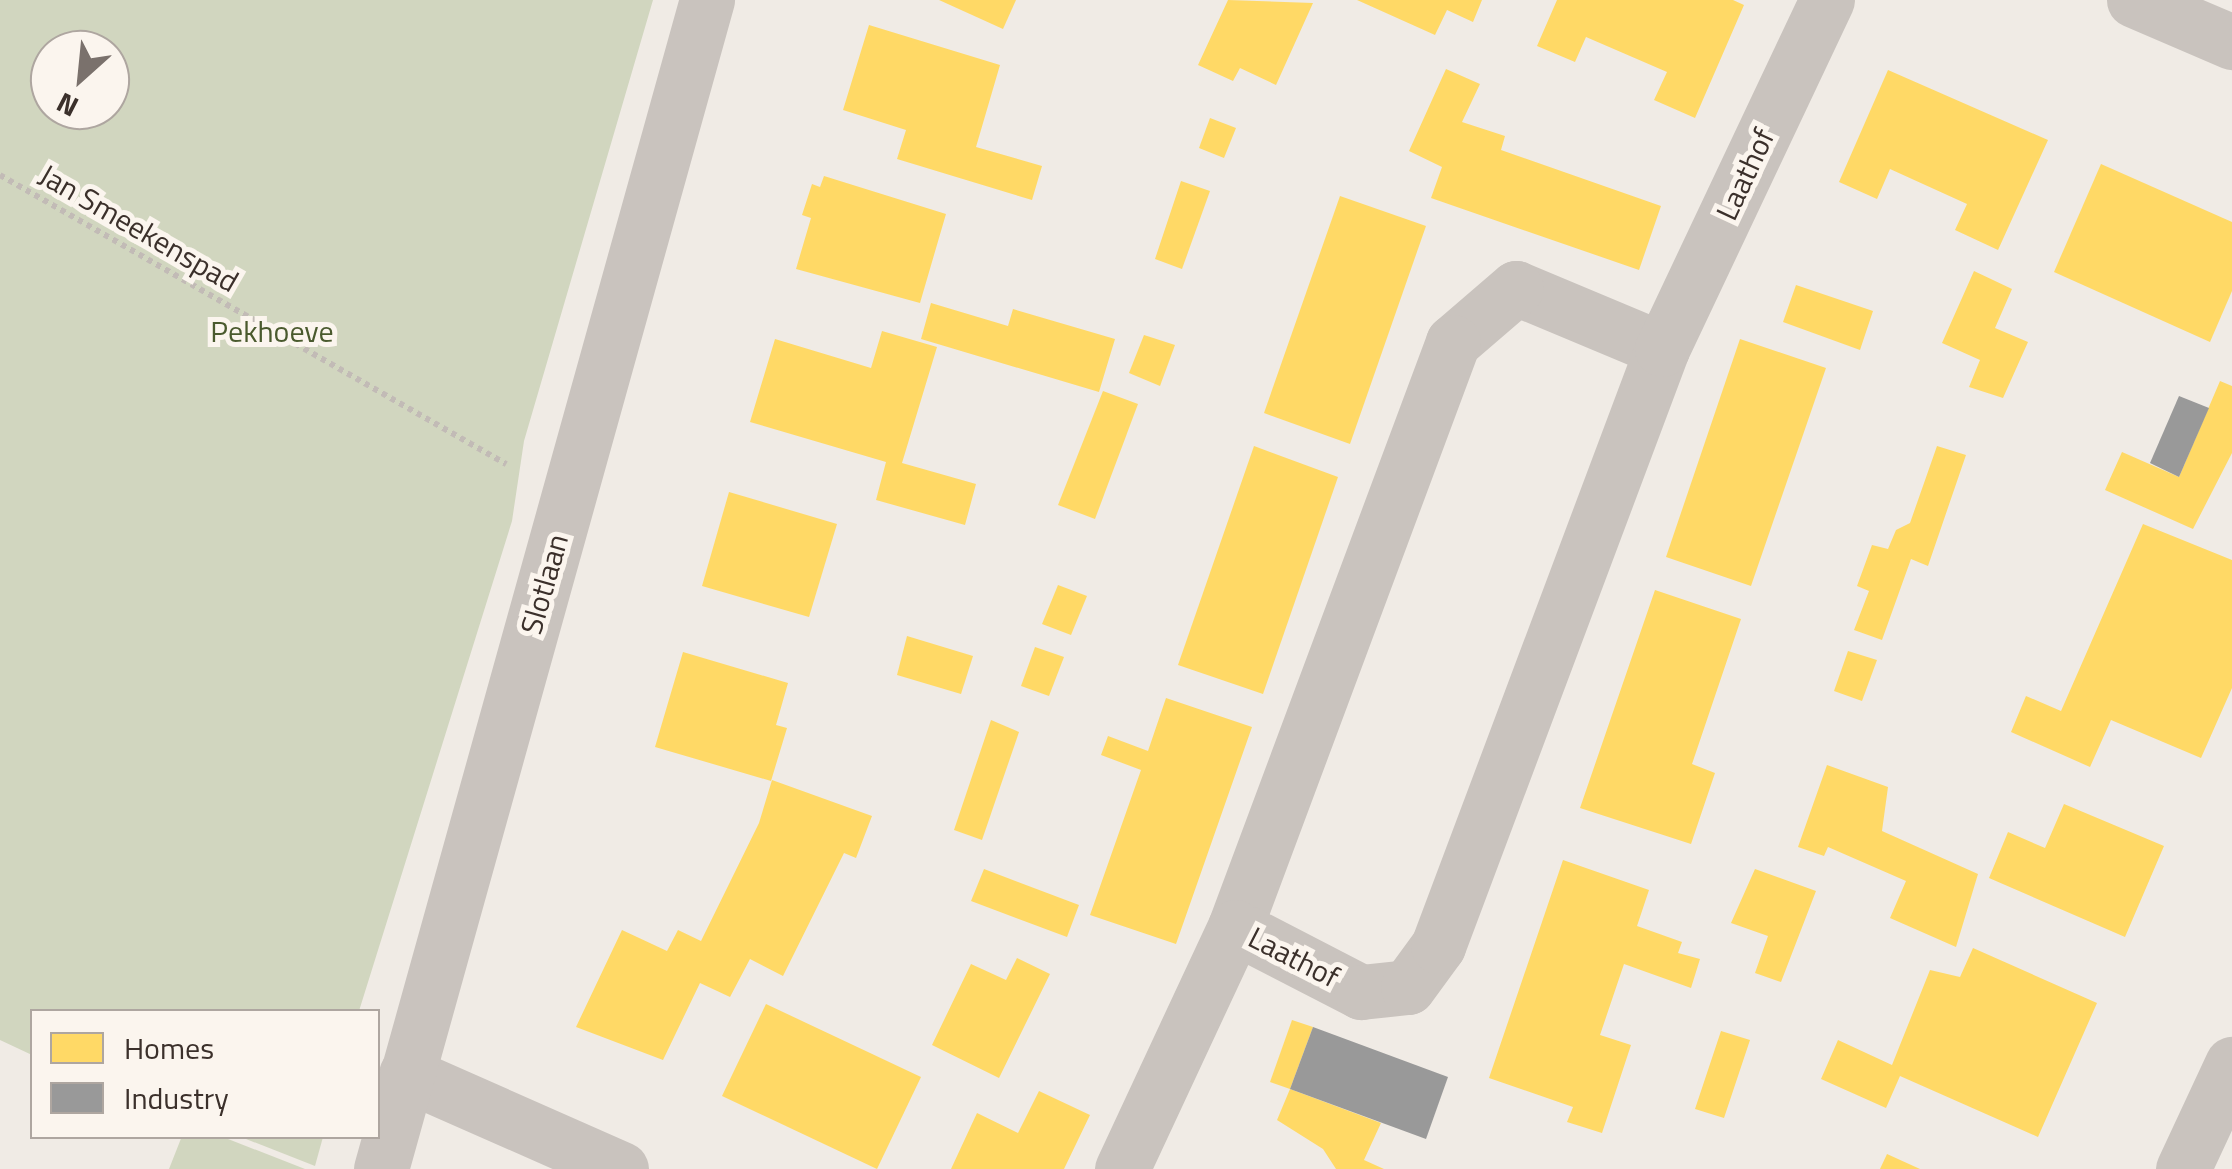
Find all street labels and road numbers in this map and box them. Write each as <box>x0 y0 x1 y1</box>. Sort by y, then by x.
street label: Laathof <box>1708 123 1782 225</box>
street label: Jan Smeekenspad <box>33 156 245 300</box>
street label: Slotlaan <box>513 530 575 638</box>
street label: Laathof <box>1243 919 1345 995</box>

